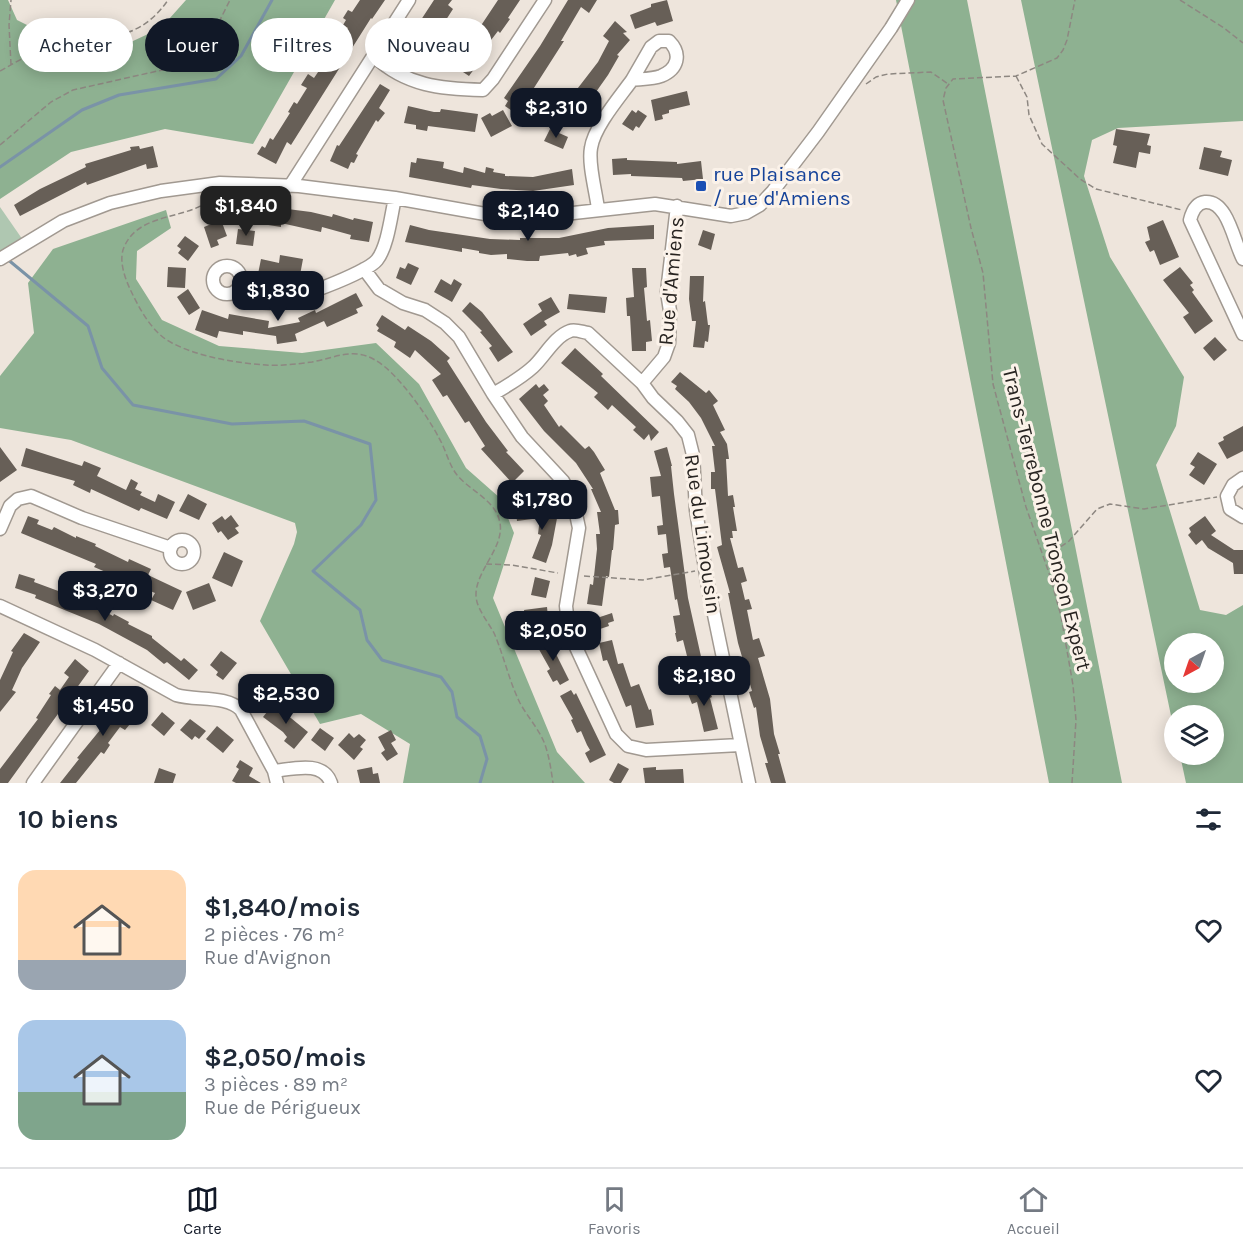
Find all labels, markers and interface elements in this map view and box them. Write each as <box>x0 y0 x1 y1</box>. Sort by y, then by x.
chip: Acheter <box>18 18 133 72</box>
chip: Louer <box>145 18 239 72</box>
chip: Filtres <box>251 18 353 72</box>
chip: Nouveau <box>365 18 492 72</box>
pin: $2,310 <box>507 88 605 139</box>
text: $2,310 <box>524 96 588 119</box>
place label: rue Plaisance / rue d'Amiens <box>713 162 851 210</box>
marker: rue Plaisance / rue d'Amiens <box>694 179 708 193</box>
pin: $1,840 <box>197 186 295 237</box>
pin: $2,140 <box>479 191 577 242</box>
text: $1,840 <box>214 194 278 217</box>
text: $2,140 <box>497 199 559 222</box>
street label: Rue d'Amiens <box>653 216 689 346</box>
pin: $1,830 <box>229 271 327 322</box>
text: $1,830 <box>246 279 310 302</box>
street label: Trans-Terrebonne Tronçon Expert <box>998 365 1096 673</box>
street label: Rue du Limousin <box>680 452 726 616</box>
pin: $1,780 <box>493 480 591 531</box>
text: $1,780 <box>511 488 573 511</box>
pin: $3,270 <box>56 571 154 622</box>
text: $3,270 <box>72 579 138 602</box>
pin: $2,050 <box>504 611 602 662</box>
text: $2,050 <box>519 619 587 642</box>
north arrow <box>1164 633 1224 693</box>
map controls <box>1164 633 1224 765</box>
pin: $2,180 <box>655 656 753 707</box>
text: $2,180 <box>672 664 736 687</box>
pin: $2,530 <box>237 674 335 725</box>
text: $2,530 <box>252 682 320 705</box>
pin: $1,450 <box>54 686 152 737</box>
text: $1,450 <box>72 694 134 717</box>
button: layers <box>1164 705 1224 765</box>
icon: filters <box>1192 803 1225 836</box>
text: 10 biens <box>18 804 118 835</box>
text: $1,840/mois <box>204 892 360 923</box>
icon: home <box>66 894 138 966</box>
icon: heart <box>1192 914 1225 947</box>
text: 2 pièces · 76 m² <box>204 923 345 946</box>
text: Rue d'Avignon <box>204 946 331 969</box>
text: $2,050/mois <box>204 1042 366 1073</box>
icon: home <box>66 1044 138 1116</box>
icon: heart <box>1192 1064 1225 1097</box>
text: 3 pièces · 89 m² <box>204 1073 348 1096</box>
text: Rue de Périgueux <box>204 1096 361 1119</box>
tab: Carte <box>183 1183 222 1238</box>
tab: Favoris <box>588 1183 641 1238</box>
tab: Accueil <box>1007 1183 1060 1238</box>

